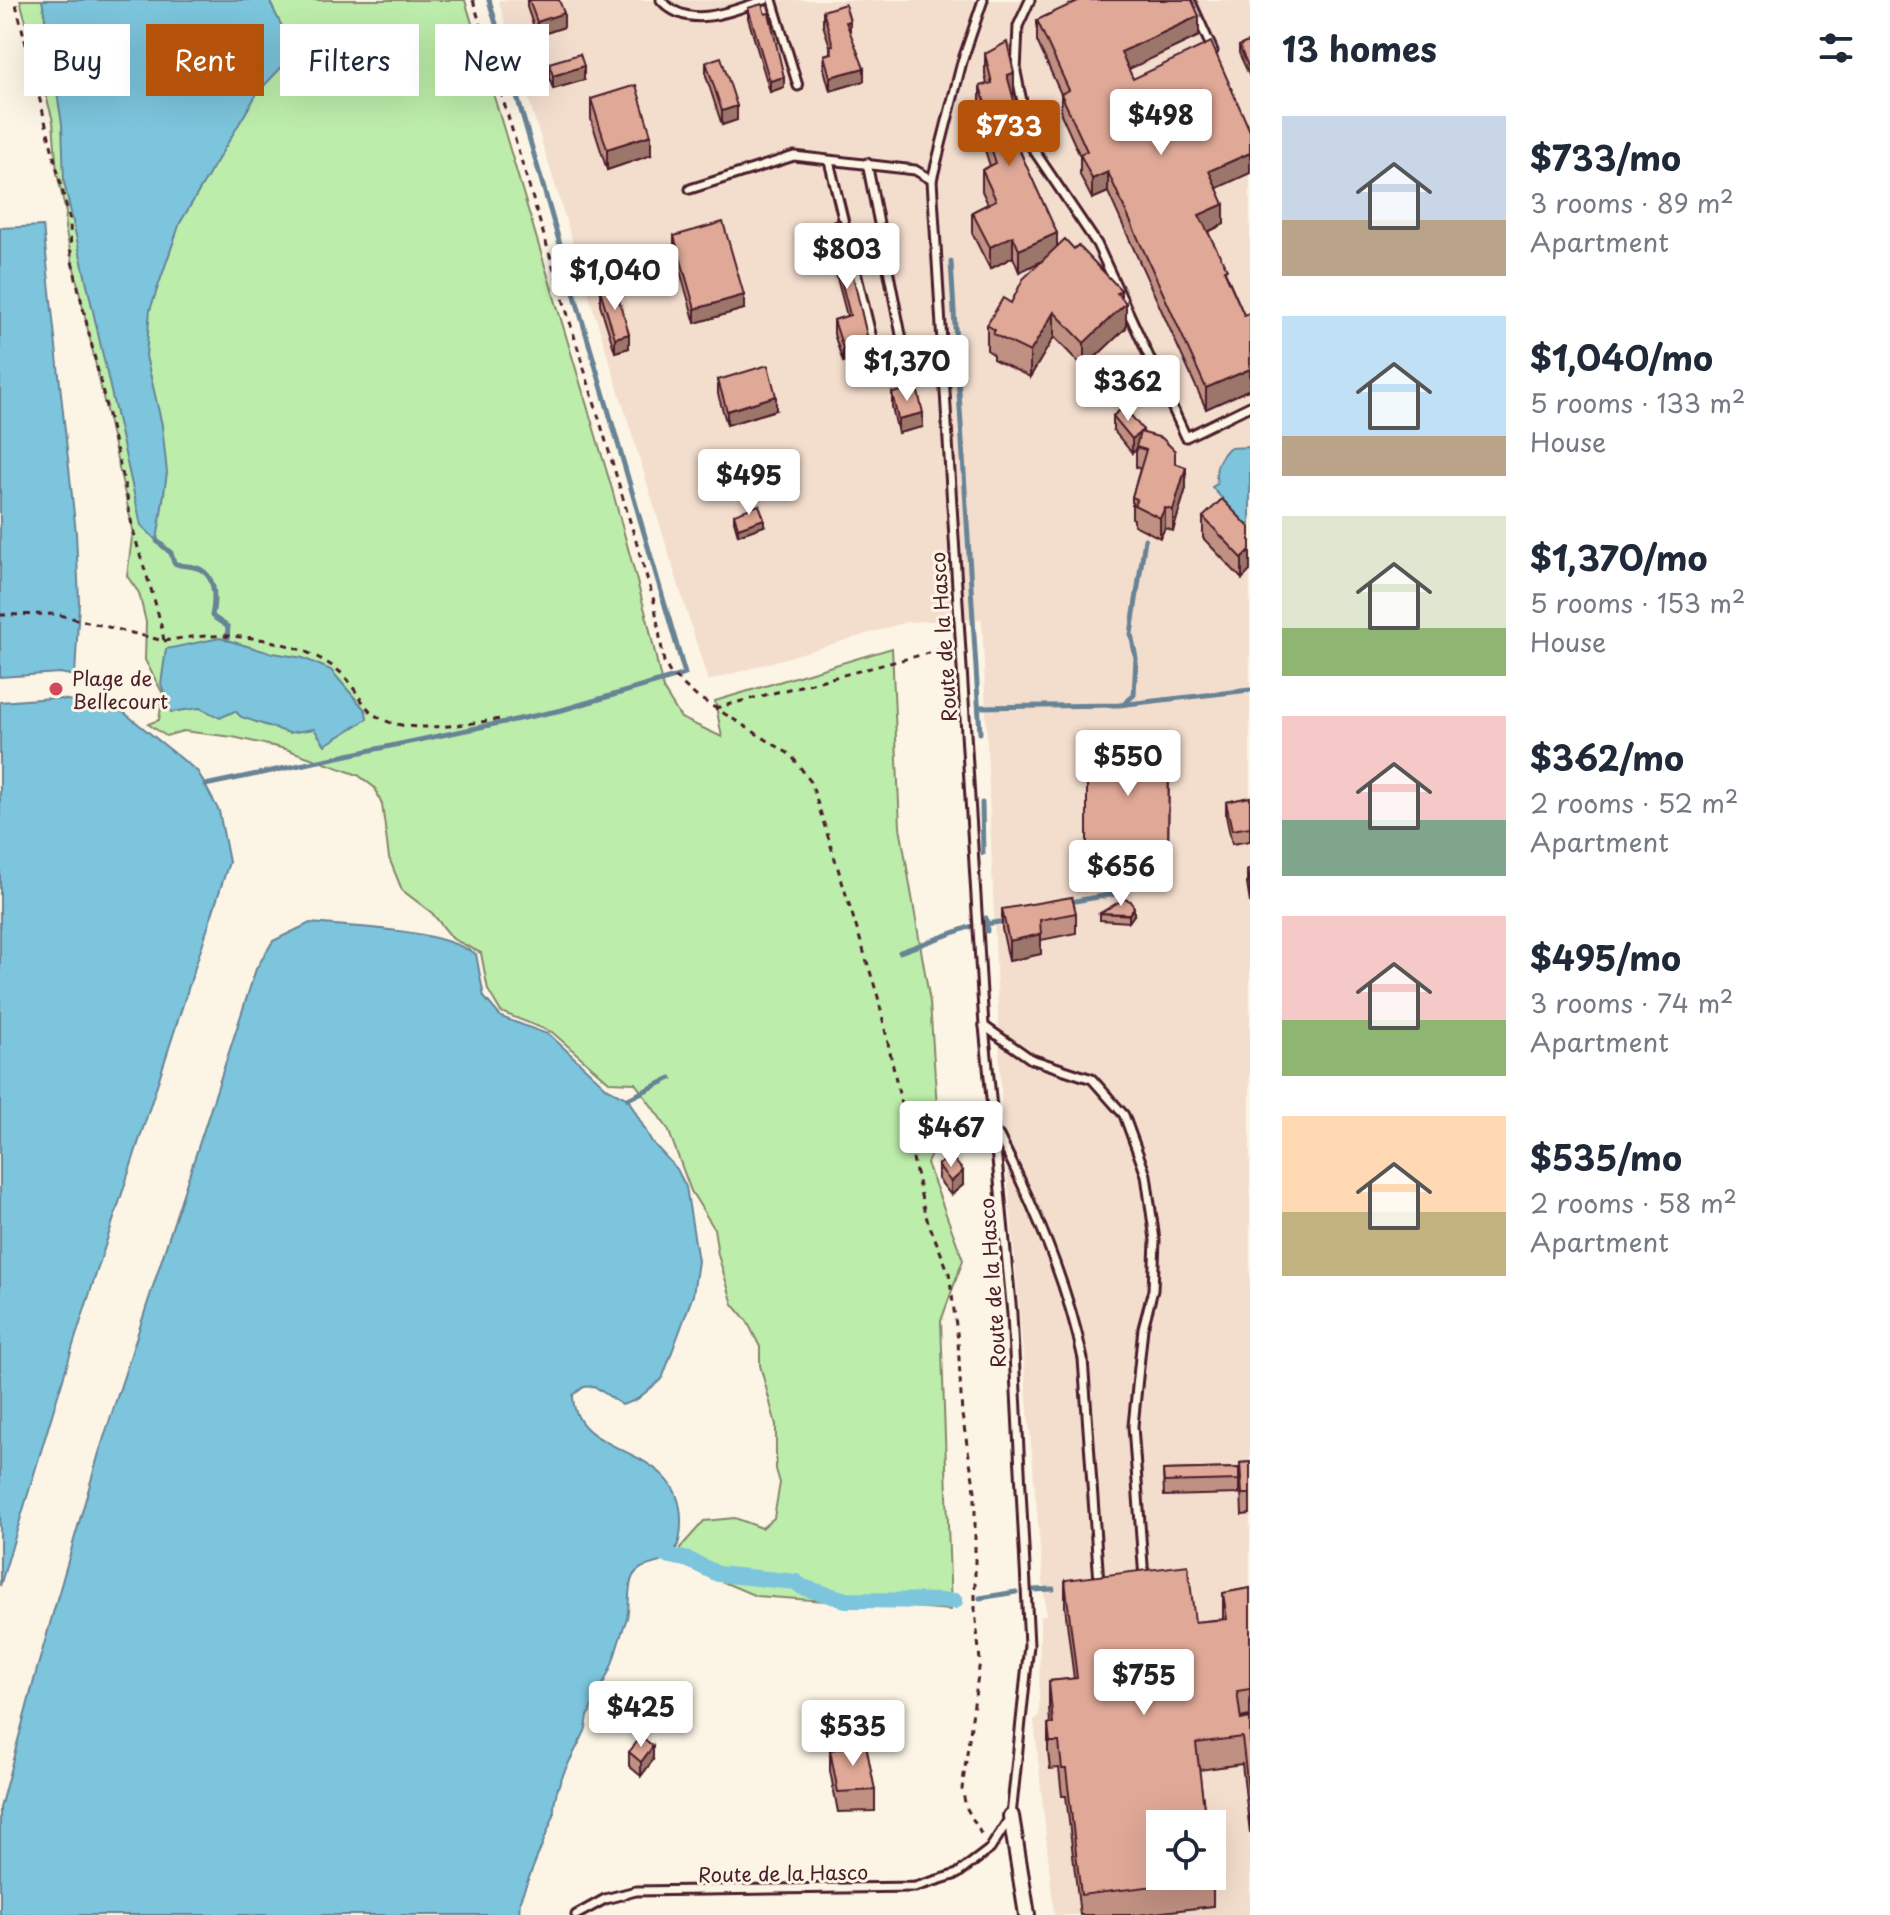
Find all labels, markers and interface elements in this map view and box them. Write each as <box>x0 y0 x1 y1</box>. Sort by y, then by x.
text: 13 homes <box>1282 22 1437 74</box>
chip: Buy <box>24 24 130 96</box>
chip: Rent <box>146 24 264 96</box>
chip: Filters <box>280 24 419 96</box>
chip: New <box>435 24 549 96</box>
icon: filters <box>1814 26 1858 70</box>
pin: $498 <box>1114 89 1208 157</box>
text: $498 <box>1128 95 1194 134</box>
pin: $733 <box>962 100 1056 168</box>
text: $733 <box>976 106 1042 145</box>
text: $733/mo <box>1530 131 1681 183</box>
icon: home <box>1346 148 1442 244</box>
text: 3 rooms · 89 m² <box>1530 183 1734 222</box>
text: Apartment <box>1530 222 1669 261</box>
pin: $803 <box>800 223 894 291</box>
text: $803 <box>813 229 881 268</box>
pin: $1,040 <box>550 244 680 312</box>
text: $1,040 <box>569 250 661 289</box>
text: $1,040/mo <box>1530 331 1713 383</box>
pin: $1,370 <box>842 335 972 403</box>
text: $1,370 <box>864 341 950 380</box>
icon: home <box>1346 348 1442 444</box>
pin: $362 <box>1081 355 1175 423</box>
text: $362 <box>1094 361 1162 400</box>
text: 5 rooms · 133 m² <box>1530 383 1745 422</box>
text: House <box>1530 422 1606 461</box>
pin: $495 <box>702 449 796 517</box>
text: $495 <box>716 455 782 494</box>
text: $1,370/mo <box>1530 531 1707 583</box>
icon: home <box>1346 548 1442 644</box>
street label: Route de la Hasco <box>922 551 964 723</box>
text: 5 rooms · 153 m² <box>1530 583 1745 622</box>
text: House <box>1530 622 1606 661</box>
place label: Plage de Bellecourt <box>72 663 168 716</box>
marker: Plage de Bellecourt <box>47 680 65 698</box>
pin: $550 <box>1081 730 1175 798</box>
text: $362/mo <box>1530 731 1684 783</box>
text: $550 <box>1094 736 1162 775</box>
icon: home <box>1346 748 1442 844</box>
text: 2 rooms · 52 m² <box>1530 783 1738 822</box>
text: Apartment <box>1530 822 1669 861</box>
pin: $656 <box>1074 840 1168 908</box>
text: $656 <box>1087 846 1155 885</box>
text: $495/mo <box>1530 931 1681 983</box>
icon: home <box>1346 948 1442 1044</box>
text: 3 rooms · 74 m² <box>1530 983 1734 1022</box>
text: Apartment <box>1530 1022 1669 1061</box>
pin: $467 <box>904 1101 998 1169</box>
text: $467 <box>918 1107 984 1146</box>
text: $535/mo <box>1530 1131 1682 1183</box>
icon: home <box>1346 1148 1442 1244</box>
text: 2 rooms · 58 m² <box>1530 1183 1737 1222</box>
street label: Route de la Hasco <box>971 1197 1013 1369</box>
text: Apartment <box>1530 1222 1669 1261</box>
pin: $755 <box>1097 1649 1191 1717</box>
text: $755 <box>1112 1655 1176 1694</box>
pin: $425 <box>594 1681 688 1749</box>
text: $425 <box>607 1687 675 1726</box>
pin: $535 <box>806 1700 900 1768</box>
text: $535 <box>820 1706 886 1745</box>
map controls <box>1146 1810 1226 1890</box>
button: locate <box>1146 1810 1226 1890</box>
street label: Route de la Hasco <box>698 1857 868 1889</box>

